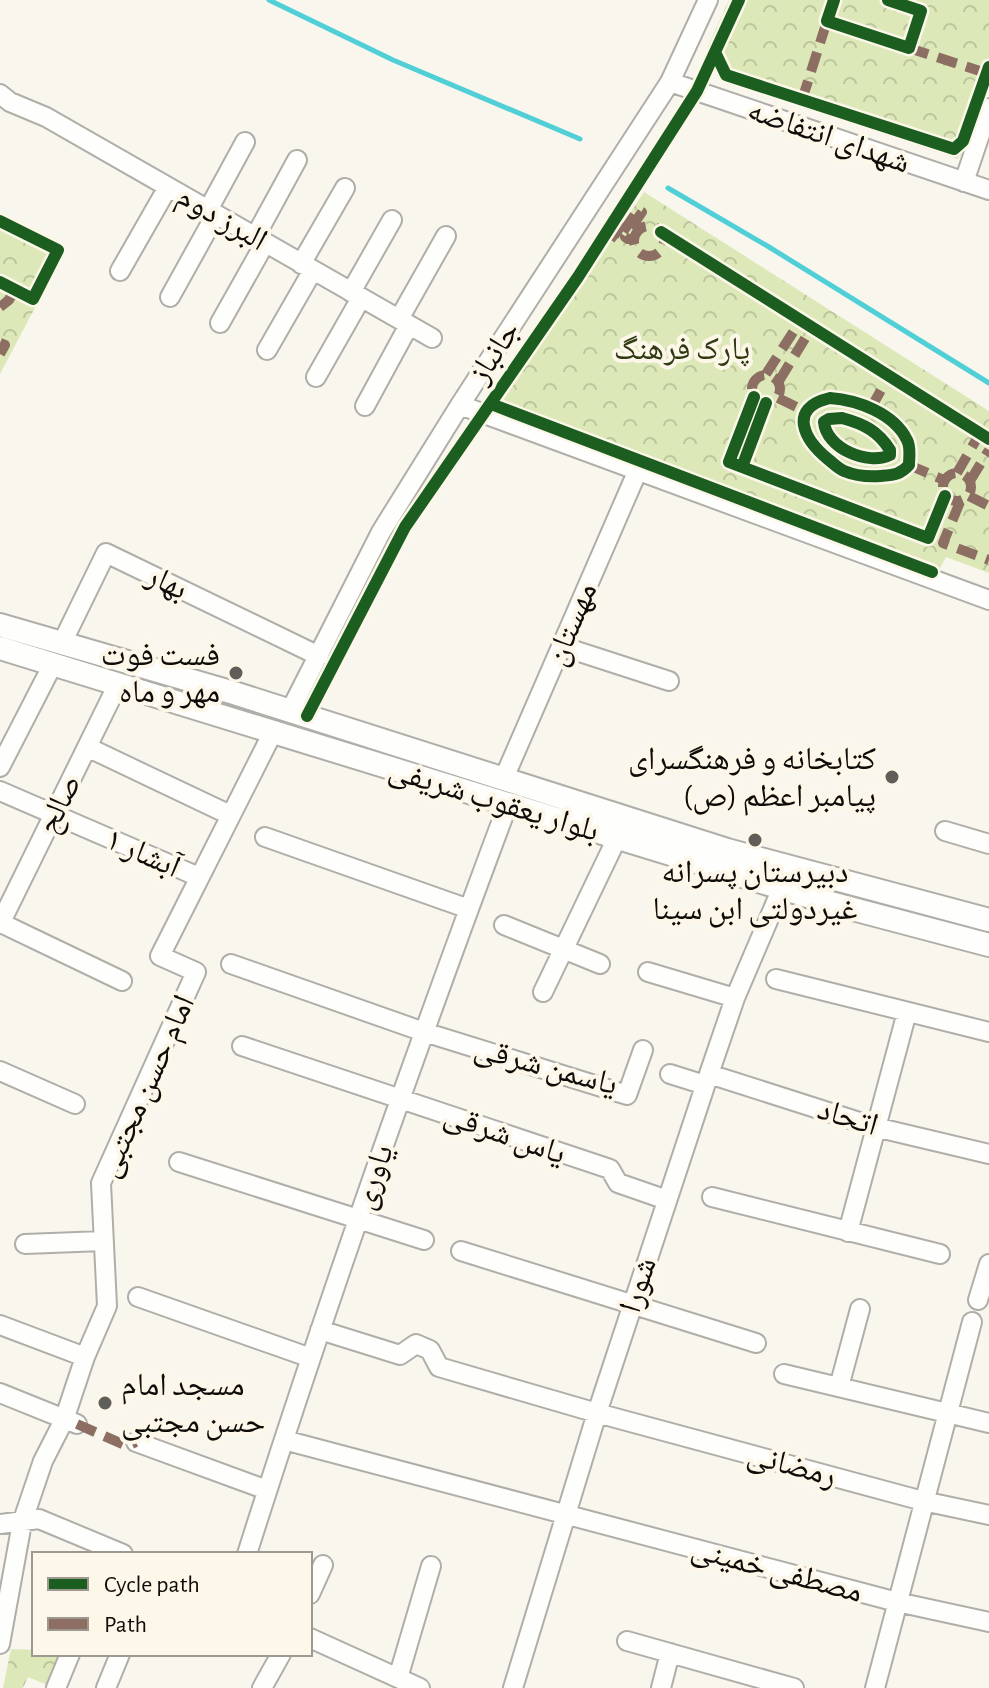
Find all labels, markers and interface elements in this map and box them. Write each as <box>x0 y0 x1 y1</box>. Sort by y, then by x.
street label: شهدای انتفاضه <box>743 93 914 181</box>
street label: البرز دوم <box>169 180 273 260</box>
street label: جانباز <box>462 315 527 390</box>
park label: پارک فرهنگ <box>614 333 750 367</box>
street label: بهار <box>140 558 193 606</box>
street label: مهستان <box>539 578 604 671</box>
place label: فست فوت مهر و ماه <box>101 639 220 709</box>
marker: فست فوت مهر و ماه <box>227 664 245 682</box>
place label: کتابخانه و فرهنگسرای پیامبر اعظم (ص) <box>628 743 876 816</box>
street label: بلوار یعقوب شریفی <box>384 753 603 850</box>
marker: کتابخانه و فرهنگسرای پیامبر اعظم (ص) <box>883 768 901 786</box>
street label: صالح <box>31 769 90 840</box>
street label: آبشار ۱ <box>101 822 186 885</box>
marker: دبیرستان پسرانه غیردولتی ابن سینا <box>746 831 764 849</box>
place label: دبیرستان پسرانه غیردولتی ابن سینا <box>653 856 857 928</box>
street label: امام حسن مجتبی <box>92 990 204 1183</box>
street label: یاسمن شرقی <box>470 1032 621 1103</box>
street label: اتحاد <box>814 1093 882 1141</box>
street label: یاس شرقی <box>439 1098 570 1173</box>
street label: یاوری <box>347 1141 401 1214</box>
street label: شورا <box>614 1253 663 1317</box>
place label: مسجد امام حسن مجتبی <box>121 1369 265 1441</box>
marker: مسجد امام حسن مجتبی <box>96 1394 114 1412</box>
street label: رمضانی <box>743 1438 840 1495</box>
street label: مصطفی خمینی <box>687 1532 866 1611</box>
legend <box>32 1552 312 1656</box>
text: Cycle path <box>104 1573 200 1597</box>
text: Path <box>104 1613 147 1637</box>

